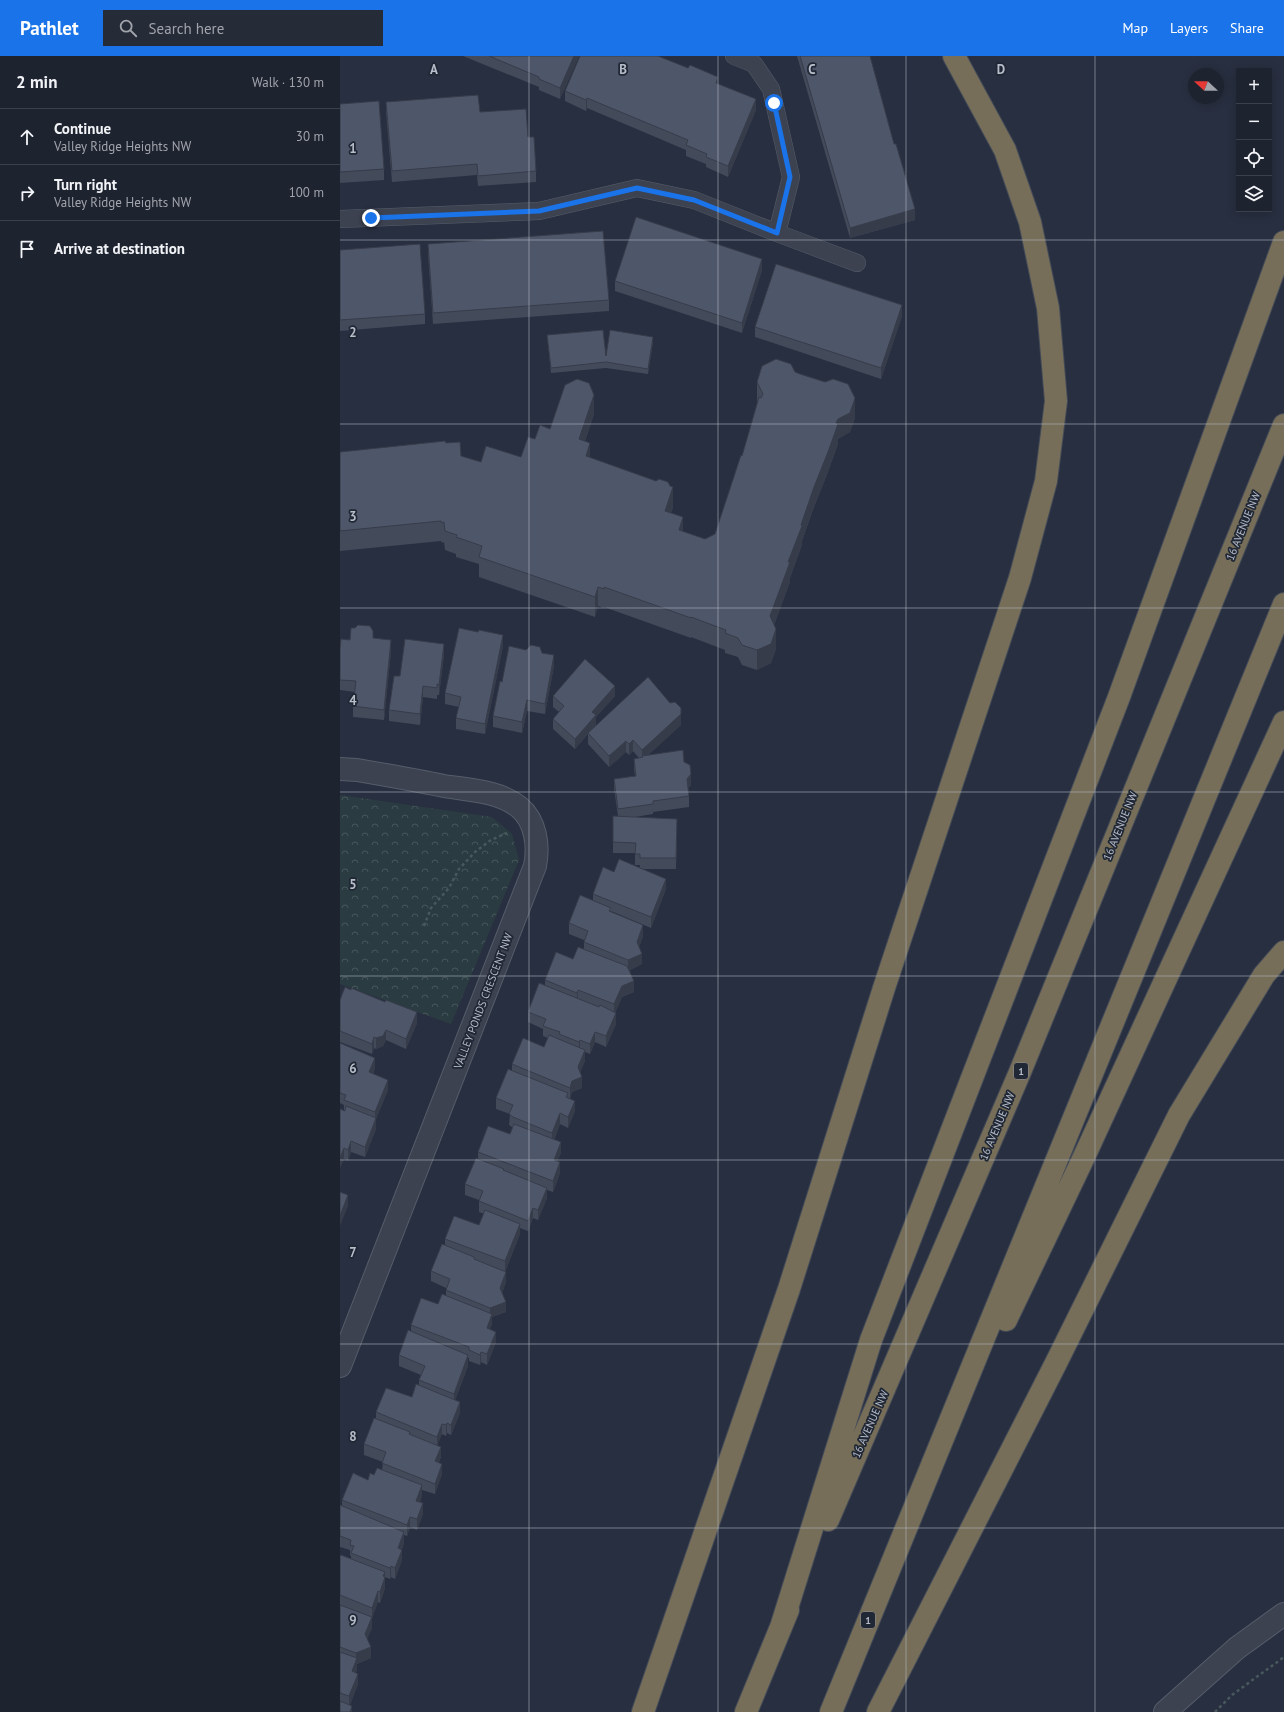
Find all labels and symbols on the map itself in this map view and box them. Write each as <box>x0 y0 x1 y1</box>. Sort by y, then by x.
text: A <box>430 61 438 78</box>
text: B <box>619 61 627 78</box>
text: C <box>808 61 816 78</box>
text: D <box>997 61 1005 78</box>
north arrow <box>1188 68 1224 104</box>
route start <box>765 94 783 112</box>
text: 1 <box>349 140 357 157</box>
route end <box>362 209 380 227</box>
text: 2 <box>349 324 357 341</box>
street label: 16 AVENUE NW <box>1223 489 1263 562</box>
text: 3 <box>349 508 357 525</box>
text: 4 <box>349 692 357 709</box>
street label: 16 AVENUE NW <box>1100 789 1140 862</box>
text: 5 <box>349 876 357 893</box>
street label: VALLEY PONDS CRESCENT NW <box>450 930 516 1072</box>
text: 6 <box>349 1060 357 1077</box>
road number: 1 <box>1014 1063 1028 1079</box>
street label: 16 AVENUE NW <box>976 1089 1018 1162</box>
text: 7 <box>349 1244 357 1261</box>
street label: 16 AVENUE NW <box>849 1387 892 1460</box>
text: 8 <box>349 1428 357 1445</box>
text: 9 <box>349 1612 357 1629</box>
road number: 1 <box>861 1612 875 1628</box>

